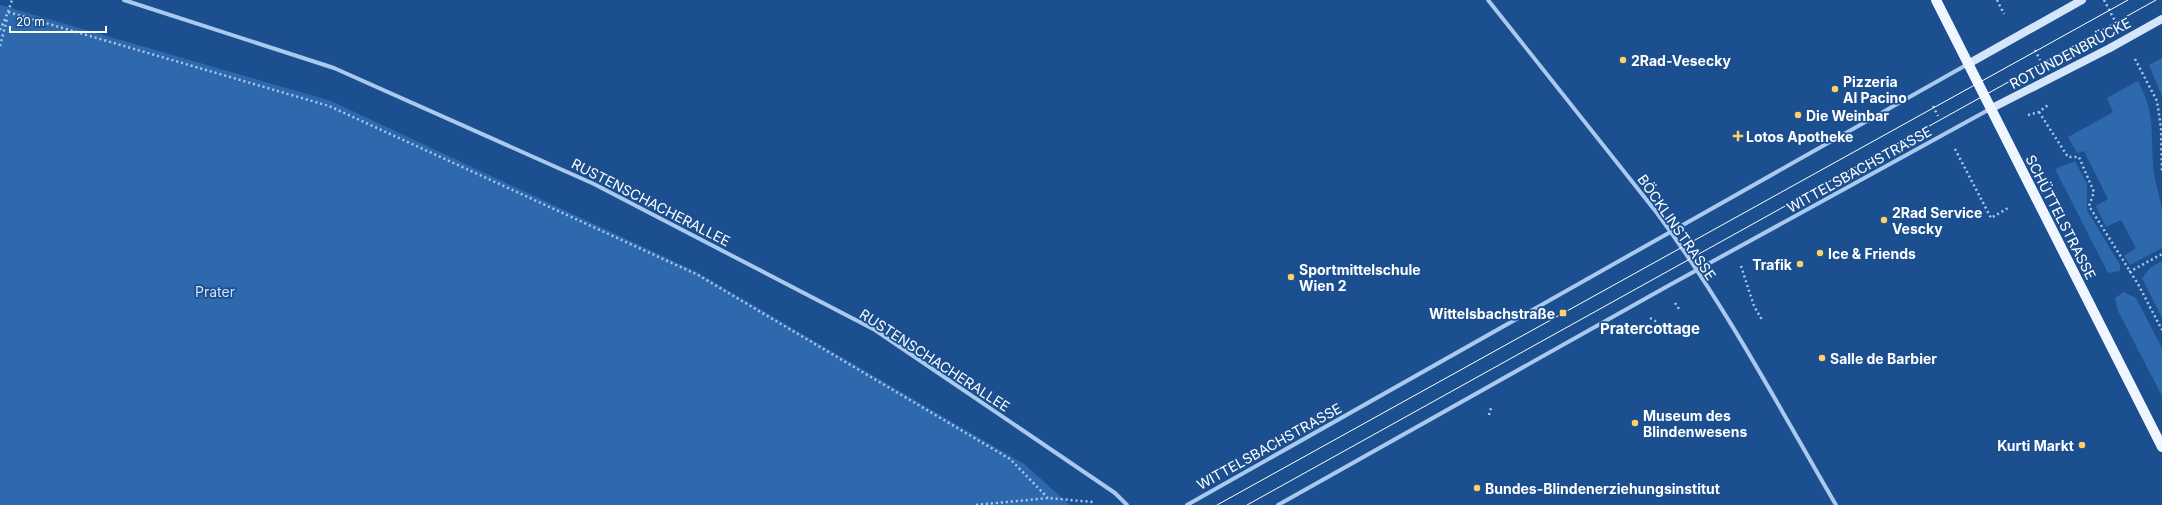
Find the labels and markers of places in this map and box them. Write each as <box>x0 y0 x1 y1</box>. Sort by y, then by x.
place label: 2Rad-Vesecky <box>1631 52 1731 69</box>
marker: 2Rad-Vesecky <box>1618 55 1628 65</box>
place label: Pizzeria Al Pacino <box>1843 73 1907 106</box>
marker: Pizzeria Al Pacino <box>1830 84 1840 94</box>
place label: Die Weinbar <box>1806 107 1889 124</box>
marker: Die Weinbar <box>1793 110 1803 120</box>
place label: Lotos Apotheke <box>1746 128 1853 145</box>
marker: Lotos Apotheke <box>1733 131 1743 141</box>
place label: 2Rad Service Vescky <box>1892 204 1982 237</box>
marker: 2Rad Service Vescky <box>1879 215 1889 225</box>
place label: Ice & Friends <box>1828 245 1916 262</box>
marker: Ice & Friends <box>1815 248 1825 258</box>
place label: Trafik <box>1752 256 1793 273</box>
marker: Trafik <box>1795 259 1805 269</box>
place label: Sportmittelschule Wien 2 <box>1299 261 1421 294</box>
marker: Sportmittelschule Wien 2 <box>1286 272 1296 282</box>
place label: Wittelsbachstraße <box>1429 305 1555 322</box>
marker: Wittelsbachstraße <box>1558 308 1568 318</box>
place label: Salle de Barbier <box>1830 350 1937 367</box>
marker: Salle de Barbier <box>1817 353 1827 363</box>
place label: Museum des Blindenwesens <box>1643 407 1747 440</box>
marker: Museum des Blindenwesens <box>1630 418 1640 428</box>
place label: Kurti Markt <box>1997 437 2074 454</box>
marker: Kurti Markt <box>2077 440 2087 450</box>
place label: Bundes-Blindenerziehungsinstitut <box>1485 480 1720 497</box>
marker: Bundes-Blindenerziehungsinstitut <box>1472 483 1482 493</box>

